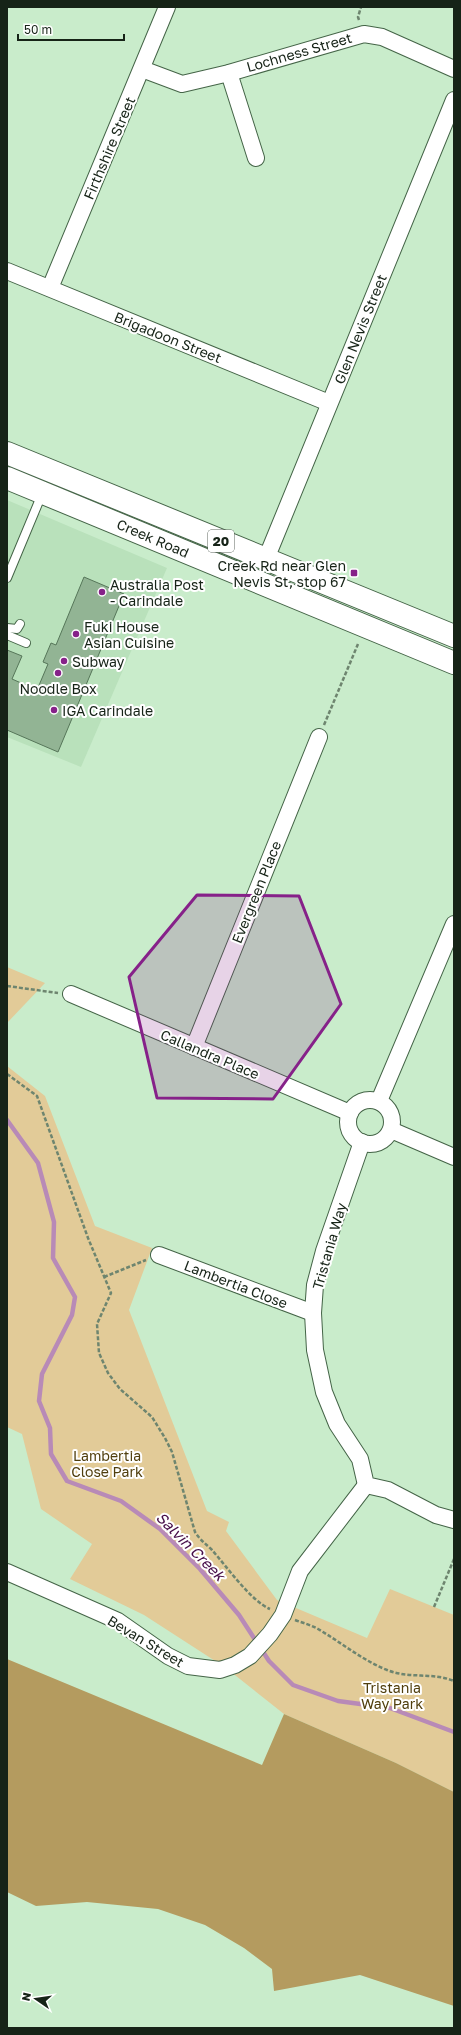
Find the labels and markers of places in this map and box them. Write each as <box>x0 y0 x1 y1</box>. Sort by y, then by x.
place label: Creek Rd near Glen Nevis St, stop 67 <box>217 557 346 590</box>
marker: Creek Rd near Glen Nevis St, stop 67 <box>349 568 359 578</box>
place label: Australia Post - Carindale <box>110 576 204 609</box>
marker: Australia Post - Carindale <box>97 587 107 597</box>
place label: Fuki House Asian Cuisine <box>84 618 174 651</box>
marker: Fuki House Asian Cuisine <box>71 629 81 639</box>
place label: Subway <box>72 653 125 670</box>
marker: Subway <box>59 656 69 666</box>
marker: Noodle Box <box>53 668 63 678</box>
place label: Noodle Box <box>19 680 97 697</box>
place label: IGA Carindale <box>62 702 153 719</box>
marker: IGA Carindale <box>49 705 59 715</box>

